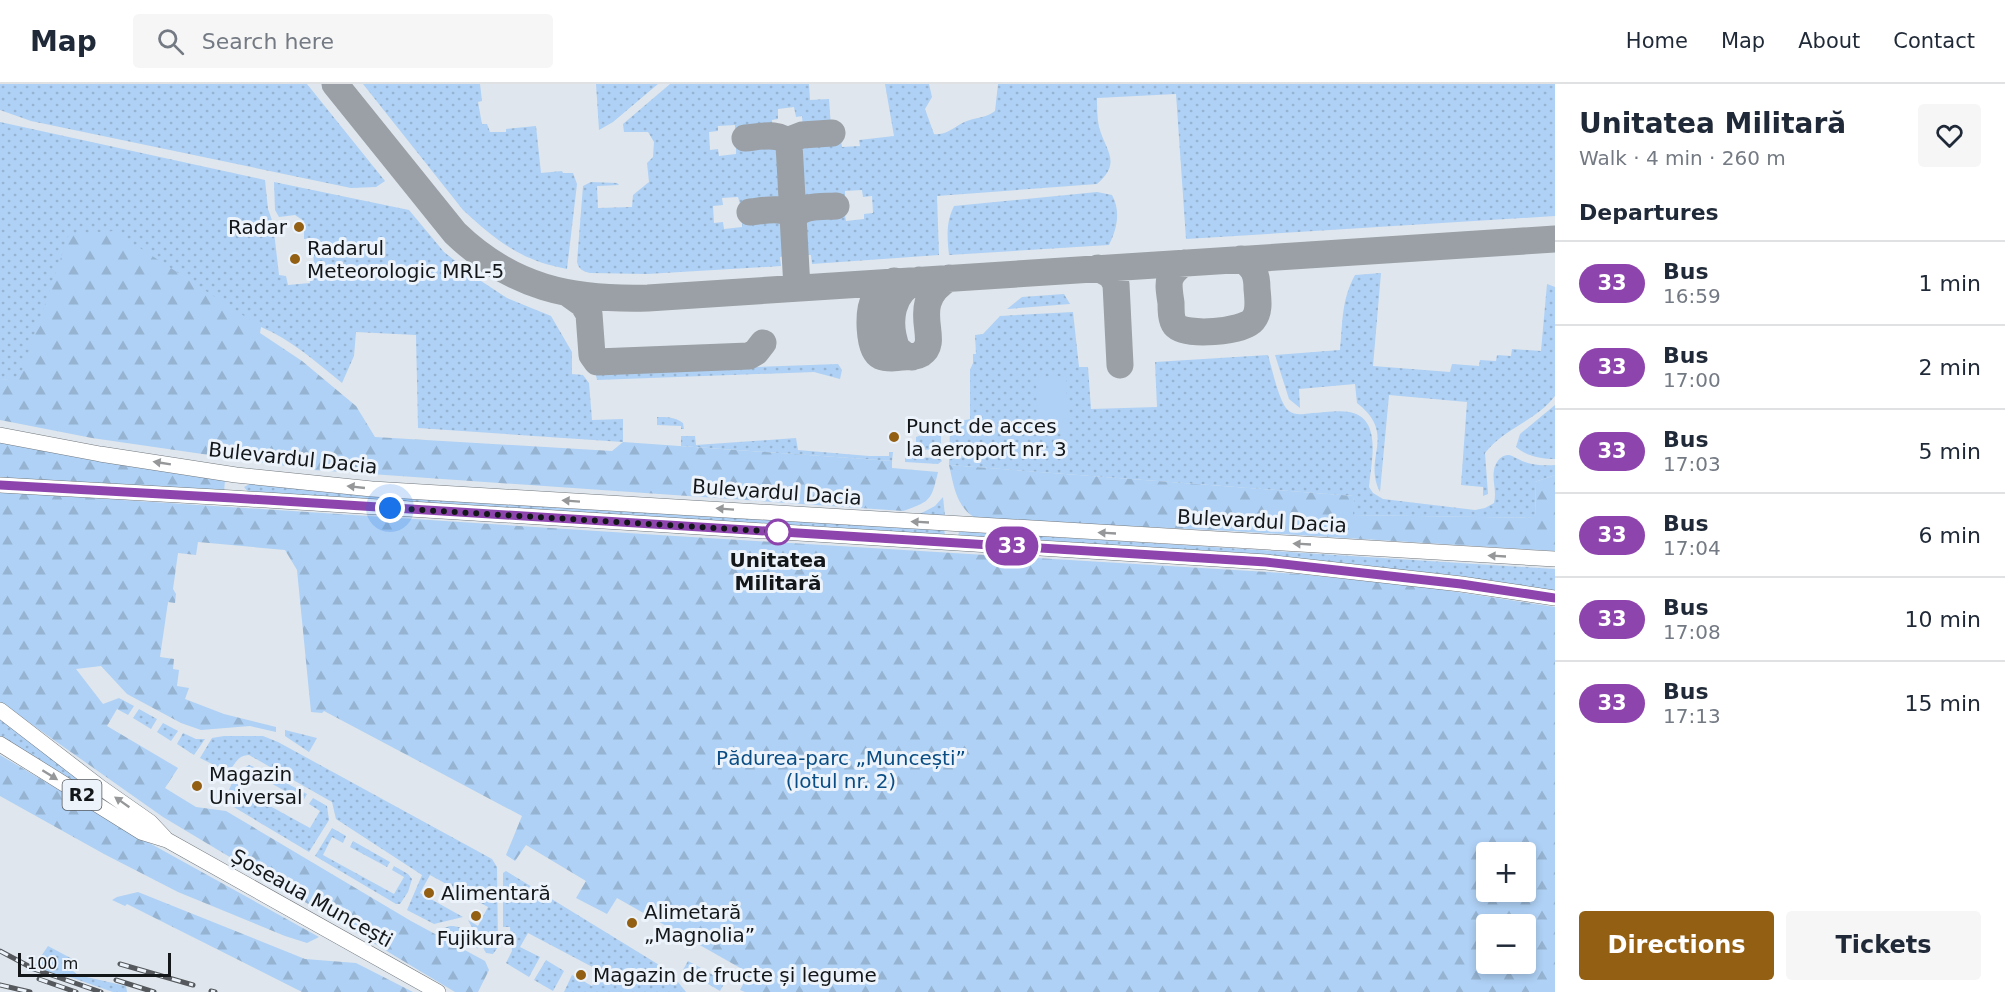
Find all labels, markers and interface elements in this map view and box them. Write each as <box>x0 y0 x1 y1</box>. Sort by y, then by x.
search box <box>133 14 553 68</box>
text: Map <box>30 25 97 58</box>
icon: search <box>154 25 187 58</box>
text: Search here <box>202 29 334 54</box>
text: Home <box>1626 29 1688 53</box>
text: Map <box>1721 29 1765 53</box>
text: About <box>1798 29 1860 53</box>
text: Contact <box>1893 29 1975 53</box>
button: heart <box>1918 104 1981 167</box>
text: Unitatea Militară <box>1579 107 1846 140</box>
text: Walk · 4 min · 260 m <box>1579 146 1786 170</box>
text: Departures <box>1579 200 1719 225</box>
place label: Radar <box>228 215 288 239</box>
marker: Radar <box>292 220 306 234</box>
place label: Radarul Meteorologic MRL-5 <box>307 236 504 283</box>
marker: Radarul Meteorologic MRL-5 <box>288 252 302 266</box>
text: Bus <box>1663 259 1709 284</box>
text: 33 <box>1597 271 1627 295</box>
text: 1 min <box>1919 271 1981 296</box>
text: 16:59 <box>1663 284 1721 308</box>
text: Bus <box>1663 343 1709 368</box>
text: 33 <box>1597 355 1627 379</box>
text: 2 min <box>1919 355 1981 380</box>
text: 17:00 <box>1663 368 1721 392</box>
place label: Punct de acces la aeroport nr. 3 <box>906 414 1067 461</box>
text: Bus <box>1663 427 1709 452</box>
marker: Punct de acces la aeroport nr. 3 <box>887 430 901 444</box>
street label: Bulevardul Dacia <box>207 437 379 479</box>
text: 33 <box>1597 439 1627 463</box>
text: 5 min <box>1919 439 1981 464</box>
text: 17:03 <box>1663 452 1721 476</box>
one-way arrow <box>153 459 172 468</box>
street label: Bulevardul Dacia <box>691 474 863 510</box>
one-way arrow <box>346 482 365 492</box>
your location <box>375 493 405 523</box>
one-way arrow <box>562 497 581 506</box>
one-way arrow <box>716 505 735 514</box>
street label: Bulevardul Dacia <box>1176 505 1348 537</box>
text: Bus <box>1663 511 1709 536</box>
one-way arrow <box>910 518 929 527</box>
marker: Unitatea Militară <box>765 519 791 545</box>
text: 33 <box>1597 523 1627 547</box>
text: 6 min <box>1919 523 1981 548</box>
line badge: 33 <box>985 526 1039 566</box>
one-way arrow <box>1098 529 1117 538</box>
text: 33 <box>997 534 1027 558</box>
text: 17:04 <box>1663 536 1721 560</box>
one-way arrow <box>1292 540 1311 549</box>
place label: Unitatea Militară <box>729 548 827 595</box>
one-way arrow <box>1487 551 1506 560</box>
text: Bus <box>1663 595 1709 620</box>
text: 33 <box>1597 607 1627 631</box>
text: 10 min <box>1905 607 1981 632</box>
text: 17:08 <box>1663 620 1721 644</box>
text: Bus <box>1663 679 1709 704</box>
text: 33 <box>1597 691 1627 715</box>
text: 15 min <box>1905 691 1981 716</box>
text: 17:13 <box>1663 704 1721 728</box>
park label: Pădurea-parc „Muncești” (lotul nr. 2) <box>716 746 966 793</box>
place label: Magazin Universal <box>209 762 302 809</box>
one-way arrow <box>42 769 58 780</box>
marker: Magazin Universal <box>190 779 204 793</box>
road number: R2 <box>62 780 101 810</box>
one-way arrow <box>114 797 130 808</box>
map controls <box>1476 842 1536 974</box>
button: + <box>1476 842 1536 902</box>
street label: Șoseaua Muncești <box>227 844 397 952</box>
place label: Alimentară <box>441 881 551 905</box>
marker: Alimentară <box>422 886 436 900</box>
place label: Alimetară „Magnolia” <box>644 900 755 947</box>
marker: Fujikura <box>469 909 483 923</box>
button: Directions <box>1579 911 1774 980</box>
button: Tickets <box>1786 911 1981 980</box>
button: − <box>1476 914 1536 974</box>
marker: Alimetară „Magnolia” <box>625 916 639 930</box>
place label: Fujikura <box>437 926 515 950</box>
scale bar <box>18 950 171 978</box>
text: 100 m <box>27 954 78 973</box>
place label: Magazin de fructe și legume <box>593 963 877 987</box>
marker: Magazin de fructe și legume <box>574 968 588 982</box>

